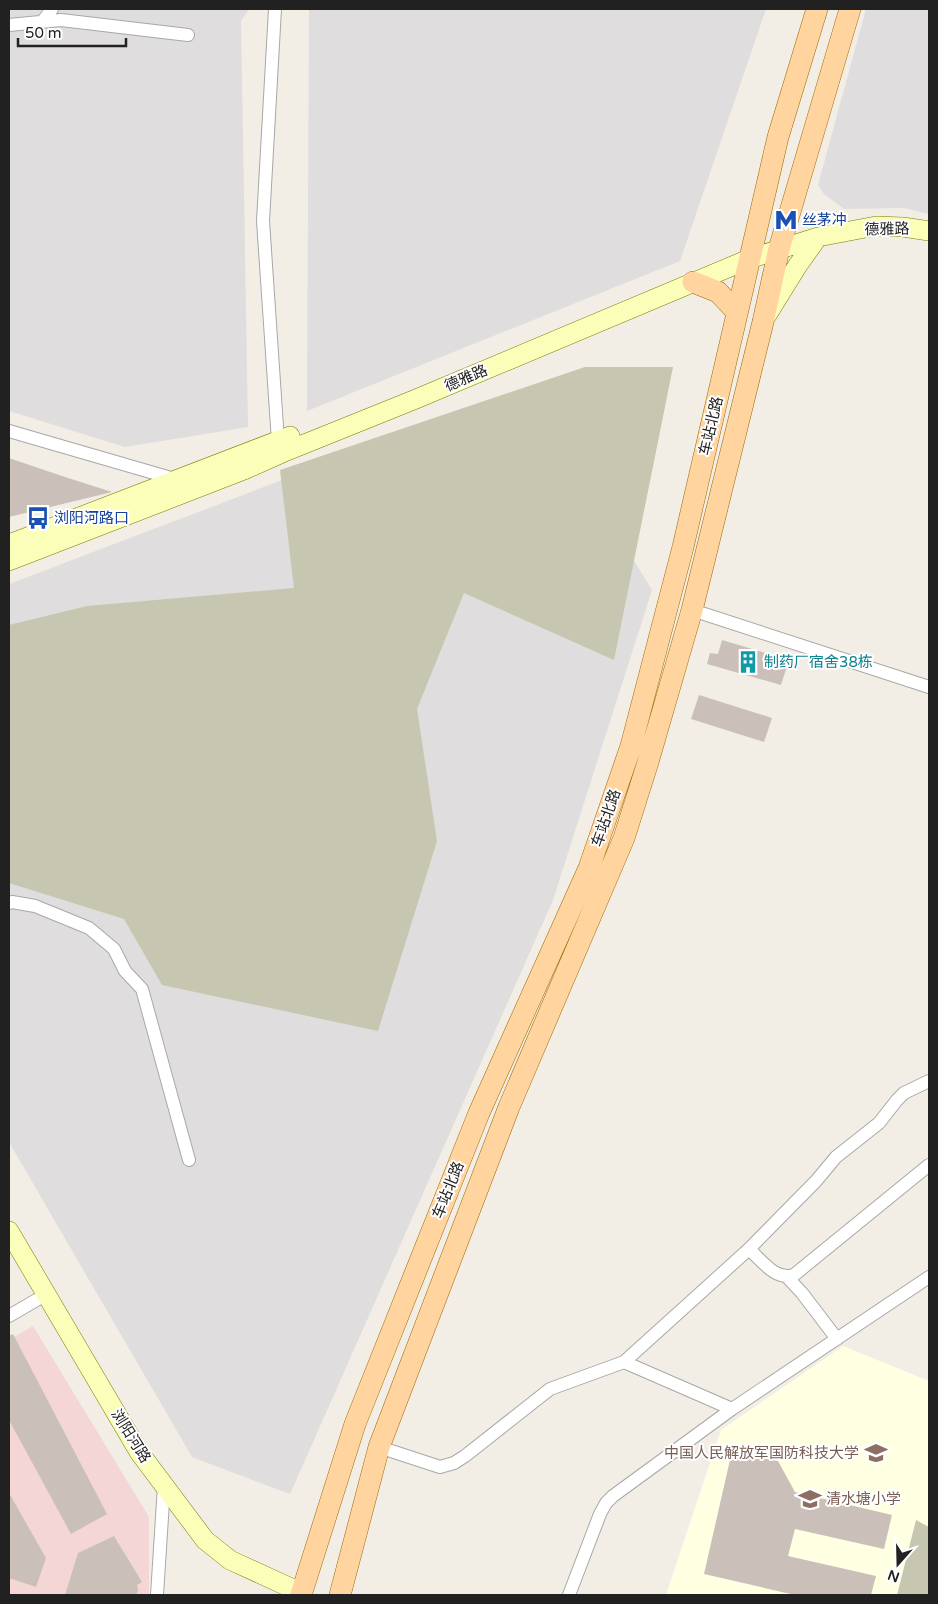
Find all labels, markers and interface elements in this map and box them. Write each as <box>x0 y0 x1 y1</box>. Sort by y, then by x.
scale bar <box>18 15 125 47</box>
text: 50 m <box>25 24 62 42</box>
metro station icon: 丝茅冲 <box>773 207 799 233</box>
place label: 丝茅冲 <box>802 211 847 229</box>
street label: 德雅路 <box>864 220 910 238</box>
street label: 德雅路 <box>442 361 490 395</box>
street label: 车站北路 <box>695 395 727 457</box>
bus stop icon: 浏阳河路口 <box>25 505 51 531</box>
place label: 浏阳河路口 <box>54 509 129 527</box>
building icon: 制药厂宿舍38栋 <box>735 649 761 675</box>
place label: 制药厂宿舍38栋 <box>764 653 873 671</box>
street label: 车站北路 <box>588 787 624 849</box>
street label: 车站北路 <box>428 1159 468 1221</box>
street label: 浏阳河路 <box>107 1406 155 1466</box>
school or university icon: 中国人民解放军国防科技大学 <box>863 1440 889 1466</box>
place label: 中国人民解放军国防科技大学 <box>664 1444 859 1462</box>
school or university icon: 清水塘小学 <box>797 1486 823 1512</box>
place label: 清水塘小学 <box>826 1490 901 1508</box>
north arrow <box>873 1539 923 1589</box>
text: N <box>886 1566 902 1586</box>

